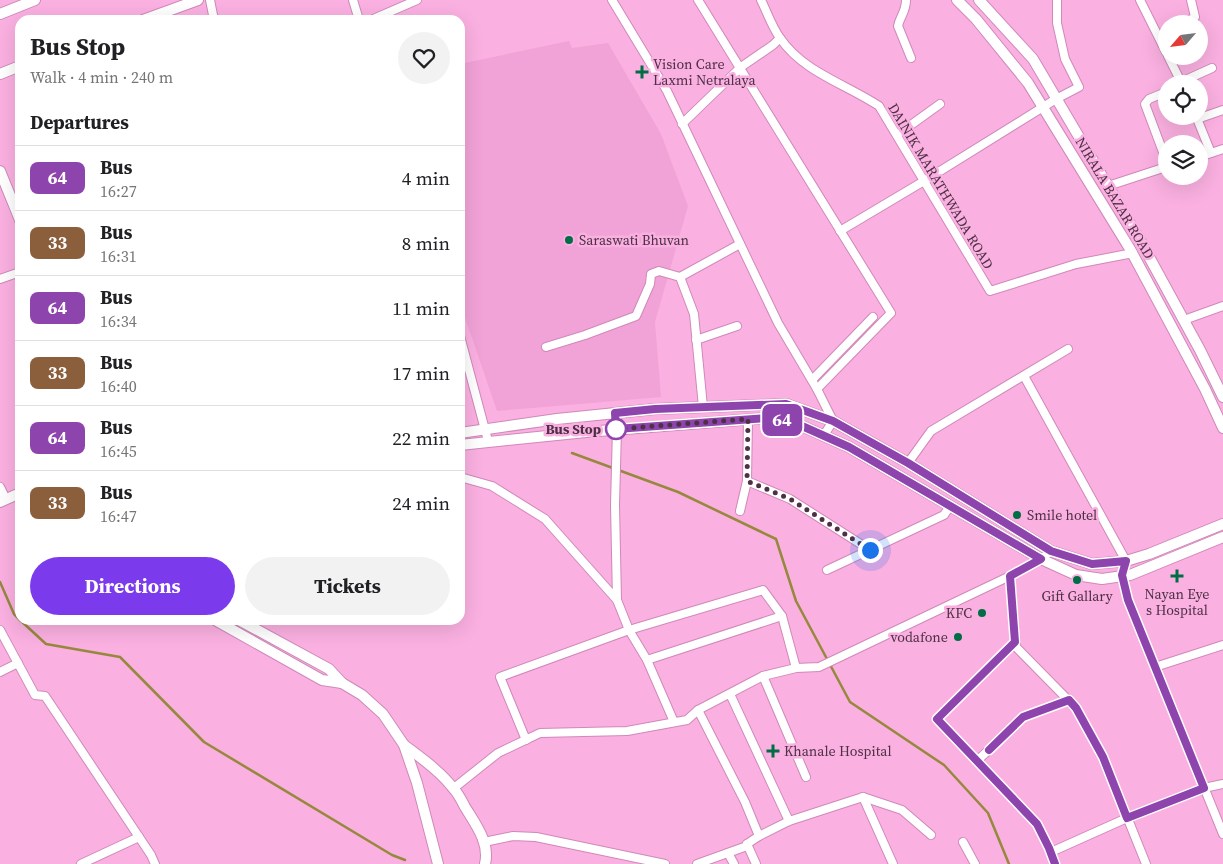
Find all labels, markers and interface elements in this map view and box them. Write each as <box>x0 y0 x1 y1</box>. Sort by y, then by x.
north arrow <box>1158 15 1208 65</box>
map controls <box>1158 15 1208 185</box>
text: Bus Stop <box>30 30 125 63</box>
button: heart <box>398 32 450 84</box>
place label: Vision Care Laxmi Netralaya <box>653 54 757 90</box>
marker: Vision Care Laxmi Netralaya <box>635 65 649 79</box>
text: Walk · 4 min · 240 m <box>30 66 173 88</box>
button: locate <box>1158 75 1208 125</box>
street label: DAINIK MARATHWADA ROAD <box>883 99 999 273</box>
text: Departures <box>30 109 129 135</box>
street label: NIRALA BAZAR ROAD <box>1071 133 1159 263</box>
button: layers <box>1158 135 1208 185</box>
text: Bus <box>100 154 132 180</box>
text: 64 <box>48 165 67 190</box>
text: 4 min <box>402 165 450 191</box>
text: 16:27 <box>100 180 137 202</box>
text: Bus <box>100 219 132 245</box>
text: 33 <box>48 230 67 255</box>
text: 8 min <box>402 230 450 256</box>
place label: Saraswati Bhuvan <box>579 230 690 250</box>
marker: Saraswati Bhuvan <box>563 234 575 246</box>
text: 16:31 <box>100 245 137 267</box>
text: Bus <box>100 284 132 310</box>
text: 64 <box>48 295 67 320</box>
text: 11 min <box>392 295 450 321</box>
text: 16:34 <box>100 310 137 332</box>
text: Bus <box>100 349 132 375</box>
text: 33 <box>48 360 67 385</box>
text: 17 min <box>392 360 450 386</box>
text: 16:40 <box>100 375 137 397</box>
line badge: 64 <box>760 404 804 436</box>
text: 64 <box>772 407 792 432</box>
text: Bus <box>100 414 132 440</box>
marker: Bus Stop <box>605 418 627 440</box>
place label: Bus Stop <box>545 419 601 439</box>
text: 64 <box>48 425 67 450</box>
text: 22 min <box>392 425 450 451</box>
text: 16:45 <box>100 440 137 462</box>
text: Bus <box>100 479 132 505</box>
text: 33 <box>48 490 67 515</box>
text: 24 min <box>392 490 450 516</box>
text: 16:47 <box>100 505 137 527</box>
place label: Smile hotel <box>1027 505 1097 525</box>
marker: Smile hotel <box>1011 509 1023 521</box>
your location <box>858 538 883 563</box>
button: Directions <box>30 557 235 615</box>
button: Tickets <box>245 557 450 615</box>
marker: Nayan Eye s Hospital <box>1170 569 1184 583</box>
marker: Gift Gallary <box>1071 574 1083 586</box>
place label: Nayan Eye s Hospital <box>1144 584 1210 620</box>
place label: Gift Gallary <box>1041 586 1113 606</box>
place label: KFC <box>946 603 972 623</box>
marker: KFC <box>976 607 988 619</box>
place label: vodafone <box>891 627 948 647</box>
marker: vodafone <box>952 631 964 643</box>
place label: Khanale Hospital <box>784 741 892 761</box>
marker: Khanale Hospital <box>766 744 780 758</box>

